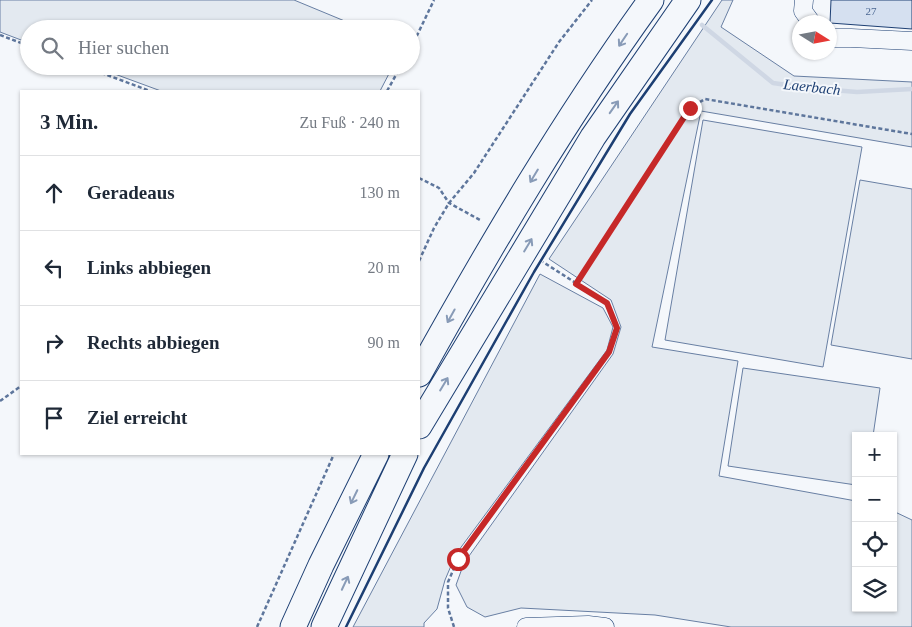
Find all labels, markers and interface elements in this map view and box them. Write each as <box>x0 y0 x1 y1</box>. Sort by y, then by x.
house number: 27 <box>866 5 877 17</box>
north arrow <box>792 15 837 60</box>
search box <box>20 20 420 75</box>
one-way arrow <box>618 33 628 47</box>
icon: search <box>38 34 66 62</box>
text: Hier suchen <box>78 37 169 58</box>
water label: Laerbach <box>782 76 841 98</box>
route end <box>679 97 702 120</box>
one-way arrow <box>609 100 619 114</box>
text: 3 Min. <box>40 110 98 134</box>
text: Zu Fuß · 240 m <box>300 114 400 131</box>
one-way arrow <box>529 168 539 182</box>
icon: ahead <box>40 179 68 207</box>
text: Geradeaus <box>87 182 175 203</box>
text: 130 m <box>360 184 400 201</box>
one-way arrow <box>523 238 533 252</box>
icon: left <box>40 254 68 282</box>
text: Links abbiegen <box>87 257 211 278</box>
text: 20 m <box>368 259 400 276</box>
one-way arrow <box>446 308 456 322</box>
icon: right <box>40 329 68 357</box>
text: Rechts abbiegen <box>87 332 219 353</box>
text: 90 m <box>368 334 400 351</box>
one-way arrow <box>439 378 449 392</box>
icon: arrive <box>40 404 68 432</box>
text: Ziel erreicht <box>87 407 187 428</box>
map controls <box>852 432 897 612</box>
button: + <box>852 432 897 477</box>
button: − <box>852 477 897 522</box>
one-way arrow <box>349 490 359 505</box>
button: locate <box>852 522 897 567</box>
route start <box>447 548 470 571</box>
button: layers <box>852 567 897 612</box>
one-way arrow <box>340 576 350 591</box>

